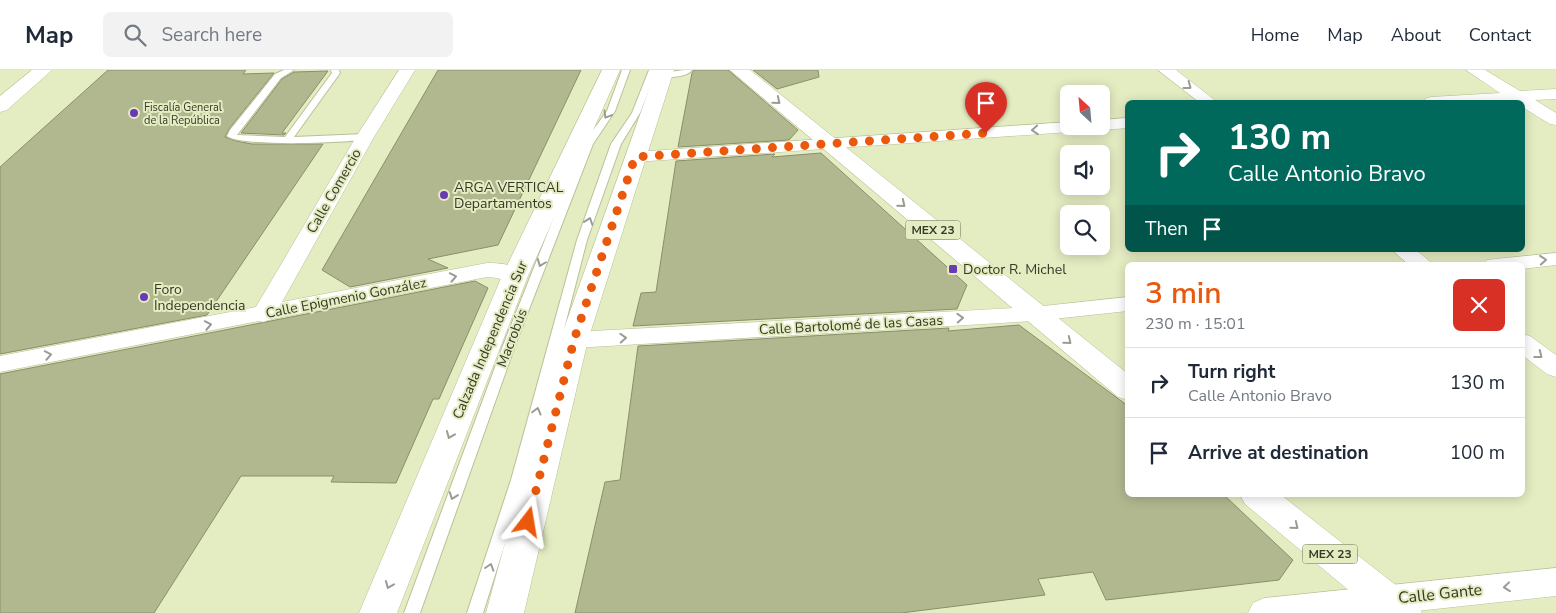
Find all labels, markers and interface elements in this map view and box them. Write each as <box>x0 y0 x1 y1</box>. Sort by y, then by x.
search box <box>103 12 453 57</box>
text: Map <box>25 19 73 51</box>
icon: search <box>121 21 149 49</box>
text: Search here <box>161 22 262 48</box>
text: Home <box>1251 23 1299 47</box>
text: Map <box>1327 23 1363 47</box>
text: About <box>1391 23 1441 47</box>
text: Contact <box>1469 23 1531 47</box>
one-way arrow <box>1182 81 1191 89</box>
pin <box>965 82 1007 133</box>
north arrow <box>1060 85 1110 135</box>
map controls <box>1060 85 1110 255</box>
icon: arrive <box>972 89 1000 117</box>
one-way arrow <box>771 95 780 103</box>
place label: Fiscalía General de la República <box>144 100 223 128</box>
marker: Fiscalía General de la República <box>128 107 140 119</box>
one-way arrow <box>604 109 614 118</box>
text: 130 m <box>1228 114 1331 161</box>
icon: right <box>1145 120 1210 185</box>
one-way arrow <box>1031 124 1039 135</box>
street label: Calle Comercio <box>302 145 366 237</box>
button: sound <box>1060 145 1110 195</box>
text: Calle Antonio Bravo <box>1228 159 1426 189</box>
place label: ARGA VERTICAL Departamentos <box>454 178 564 213</box>
marker: ARGA VERTICAL Departamentos <box>438 189 450 201</box>
one-way arrow <box>897 199 906 208</box>
button: search <box>1060 205 1110 255</box>
icon: arrive <box>1198 215 1226 243</box>
text: Then <box>1145 216 1188 242</box>
one-way arrow <box>583 217 593 225</box>
road number: MEX 23 <box>906 220 960 240</box>
one-way arrow <box>1539 255 1547 266</box>
street label: Calzada Independencia Sur <box>448 258 532 422</box>
one-way arrow <box>537 258 547 266</box>
place label: Doctor R. Michel <box>963 260 1067 279</box>
marker: Doctor R. Michel <box>947 263 959 275</box>
one-way arrow <box>449 272 457 283</box>
street label: Calle Epigmenio González <box>264 273 429 323</box>
text: 3 min <box>1145 273 1221 314</box>
button: close <box>1453 279 1505 331</box>
place label: Foro Independencia <box>154 280 245 315</box>
marker: Foro Independencia <box>138 291 150 303</box>
street label: Macrobús <box>492 306 532 370</box>
street label: Calle Bartolomé de las Casas <box>759 311 944 339</box>
one-way arrow <box>956 313 964 324</box>
text: 230 m · 15:01 <box>1145 313 1246 335</box>
one-way arrow <box>203 320 212 331</box>
one-way arrow <box>619 332 627 343</box>
one-way arrow <box>1062 336 1071 344</box>
one-way arrow <box>44 350 52 360</box>
one-way arrow <box>1533 350 1542 358</box>
text: Turn right <box>1188 359 1275 385</box>
icon: right <box>1145 369 1173 397</box>
text: 130 m <box>1450 370 1505 396</box>
text: Calle Antonio Bravo <box>1188 385 1332 407</box>
one-way arrow <box>531 407 541 416</box>
one-way arrow <box>446 430 457 439</box>
icon: arrive <box>1145 439 1173 467</box>
text: Arrive at destination <box>1188 440 1369 466</box>
text: 100 m <box>1450 440 1505 466</box>
one-way arrow <box>449 492 459 500</box>
position arrow <box>501 495 553 547</box>
one-way arrow <box>1290 520 1299 529</box>
road number: MEX 23 <box>1302 544 1358 564</box>
one-way arrow <box>485 563 495 571</box>
street label: Calle Gante <box>1397 579 1483 609</box>
one-way arrow <box>385 580 395 589</box>
one-way arrow <box>1503 581 1511 592</box>

